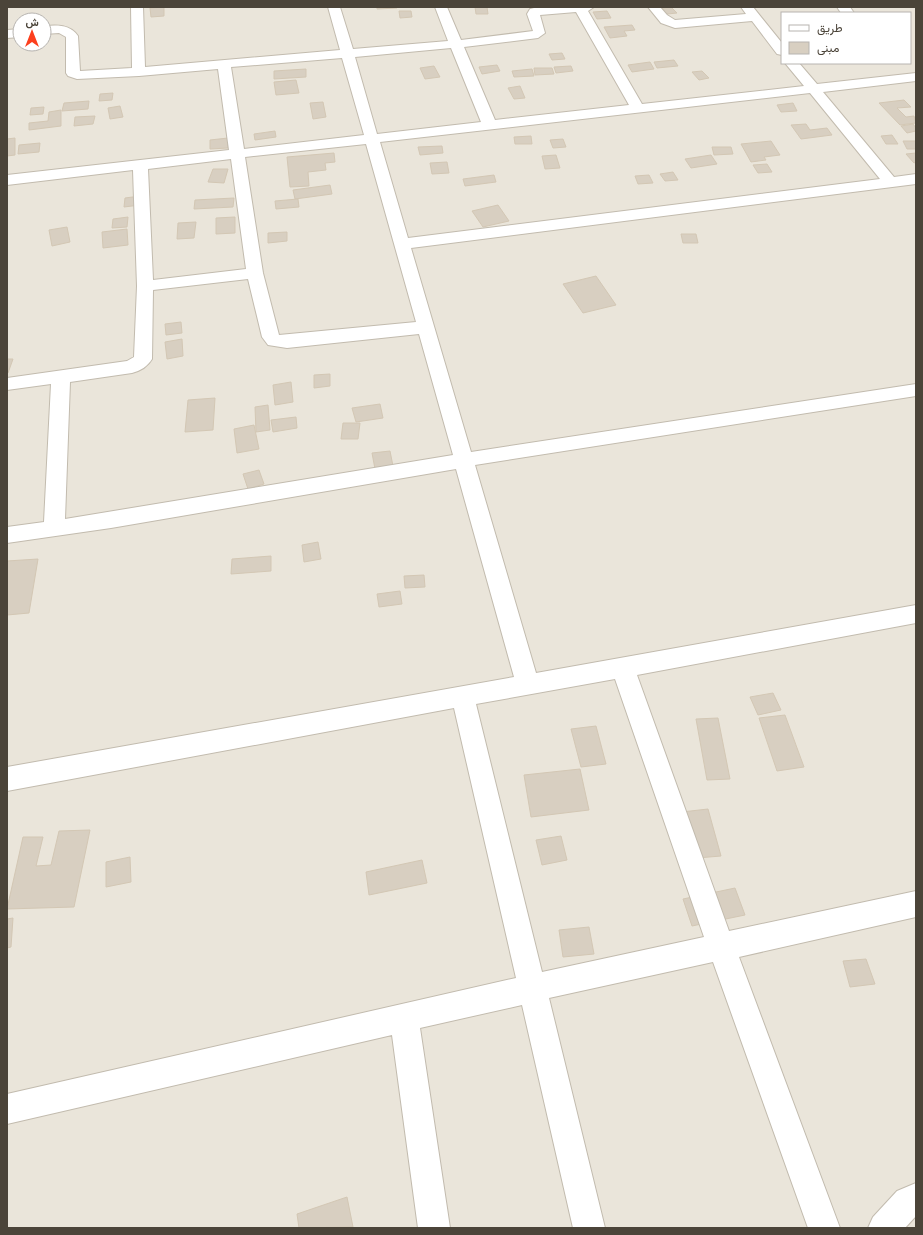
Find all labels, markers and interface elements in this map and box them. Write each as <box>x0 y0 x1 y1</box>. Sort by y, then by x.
north arrow <box>12 12 52 52</box>
legend <box>781 12 911 64</box>
text: ش <box>25 16 39 29</box>
text: طريق <box>817 21 843 36</box>
text: مبنى <box>817 41 839 56</box>

